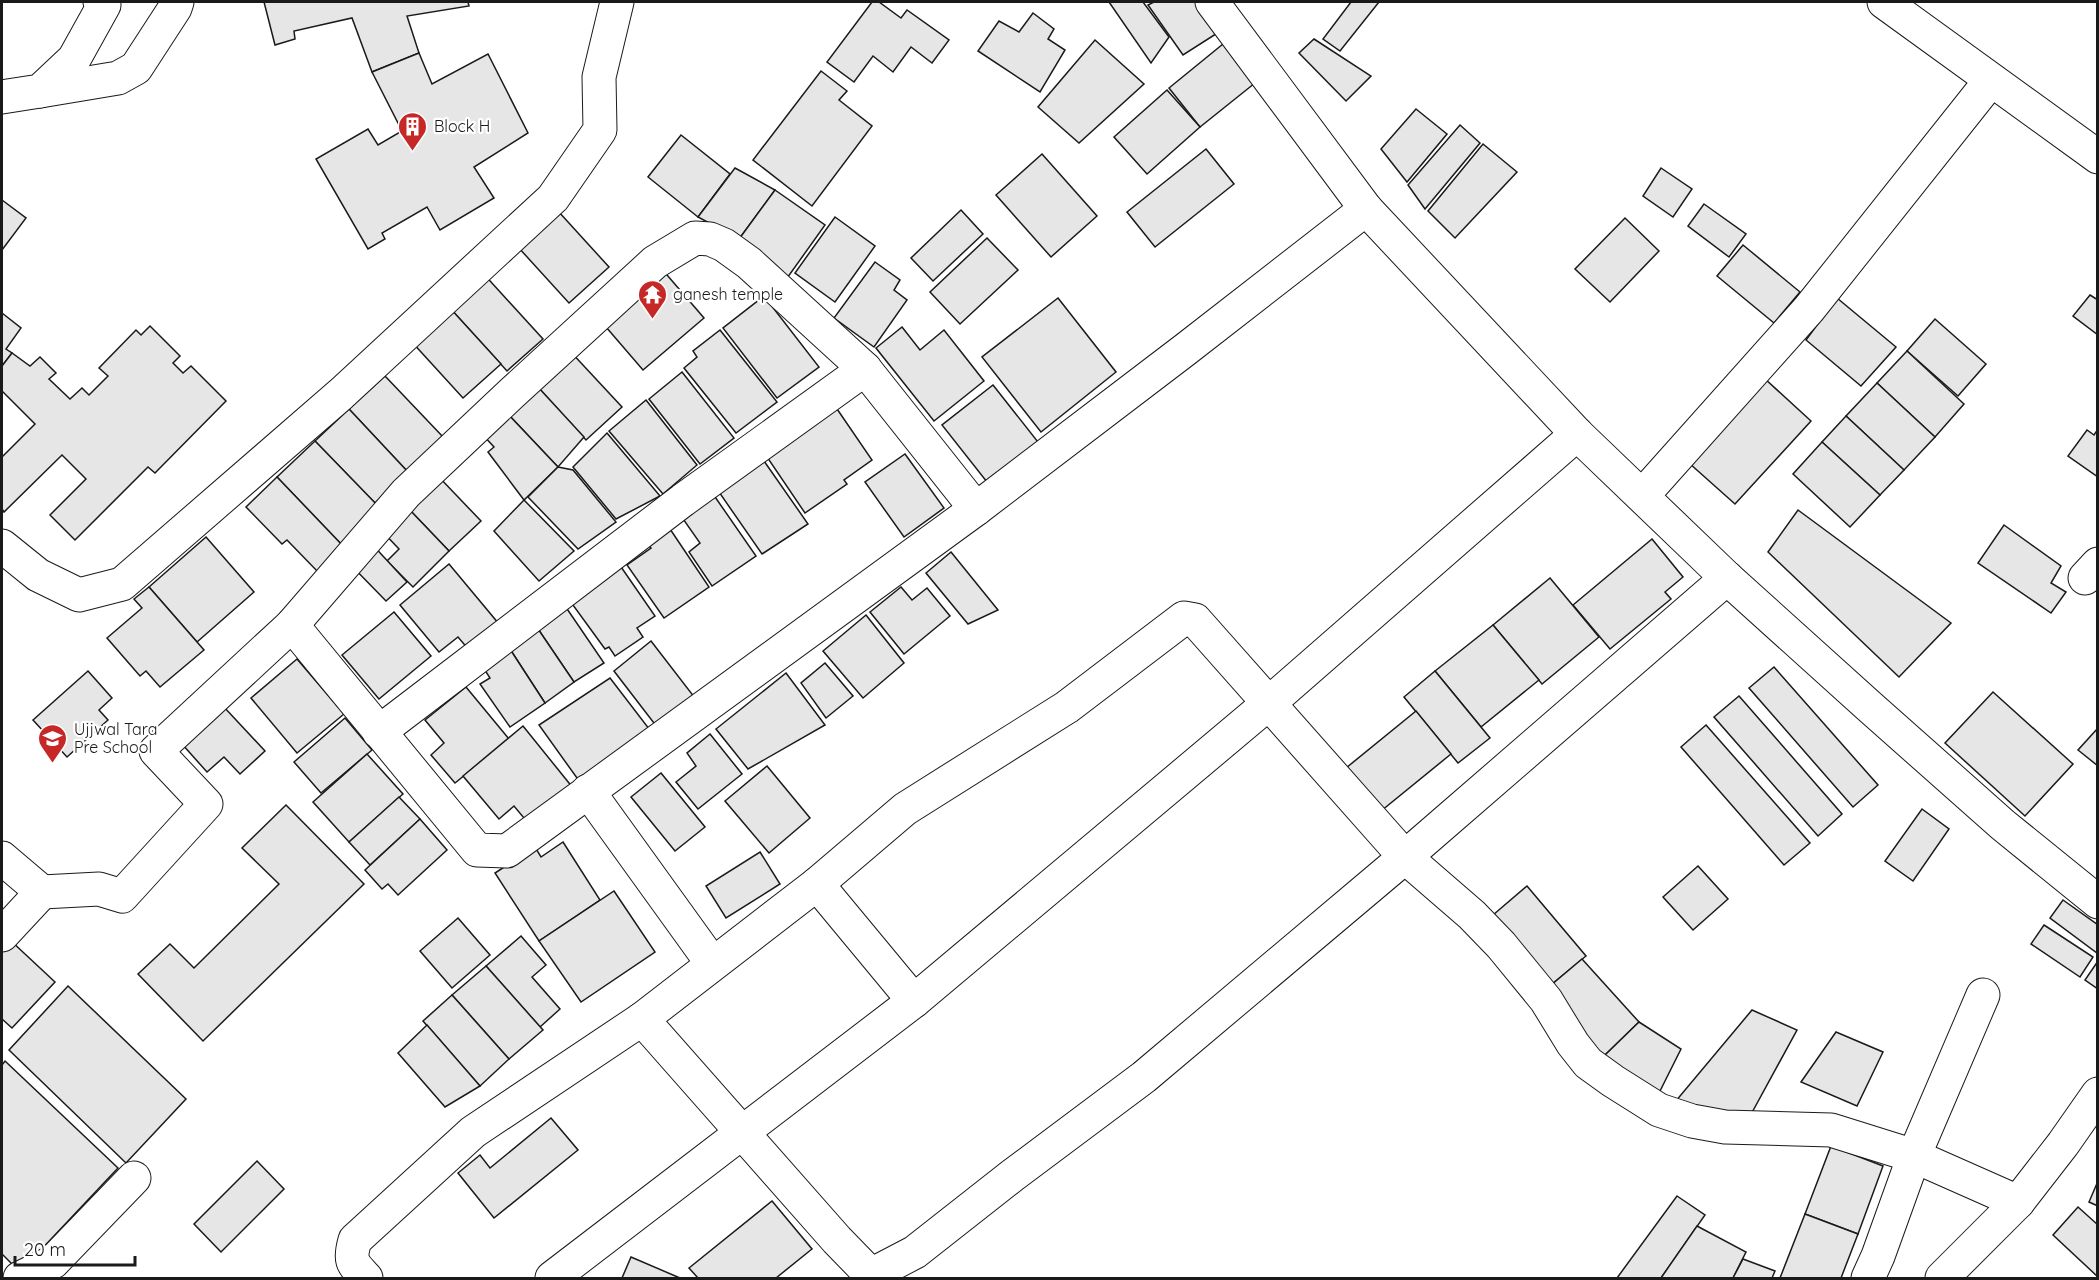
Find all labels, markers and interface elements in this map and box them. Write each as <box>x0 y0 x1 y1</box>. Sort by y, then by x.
building icon: Block H <box>397 110 429 152</box>
place label: Block H <box>434 116 490 136</box>
temple icon: ganesh temple <box>636 278 668 320</box>
place label: ganesh temple <box>673 284 783 304</box>
place label: Ujjwal Tara Pre School <box>74 719 157 757</box>
school or university icon: Ujjwal Tara Pre School <box>37 722 69 764</box>
scale bar <box>15 1229 135 1267</box>
text: 20 m <box>24 1238 66 1261</box>

